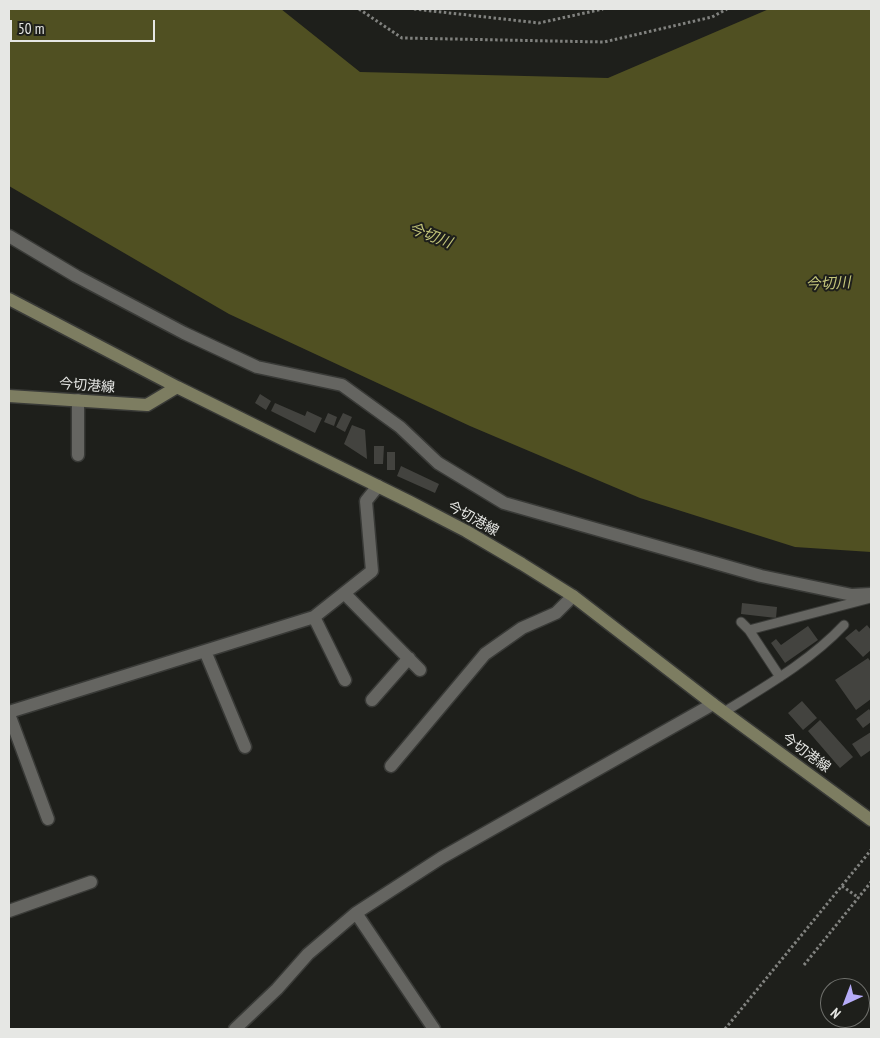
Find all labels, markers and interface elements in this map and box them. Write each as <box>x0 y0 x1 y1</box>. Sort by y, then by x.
scale bar <box>12 10 158 42</box>
text: 50 m <box>18 19 44 38</box>
water label: 今切川 <box>406 220 454 252</box>
water label: 今切川 <box>805 274 851 294</box>
street label: 今切港線 <box>58 376 116 396</box>
street label: 今切港線 <box>444 498 502 540</box>
street label: 今切港線 <box>778 730 834 776</box>
north arrow <box>820 978 870 1028</box>
text: N <box>827 1004 844 1022</box>

